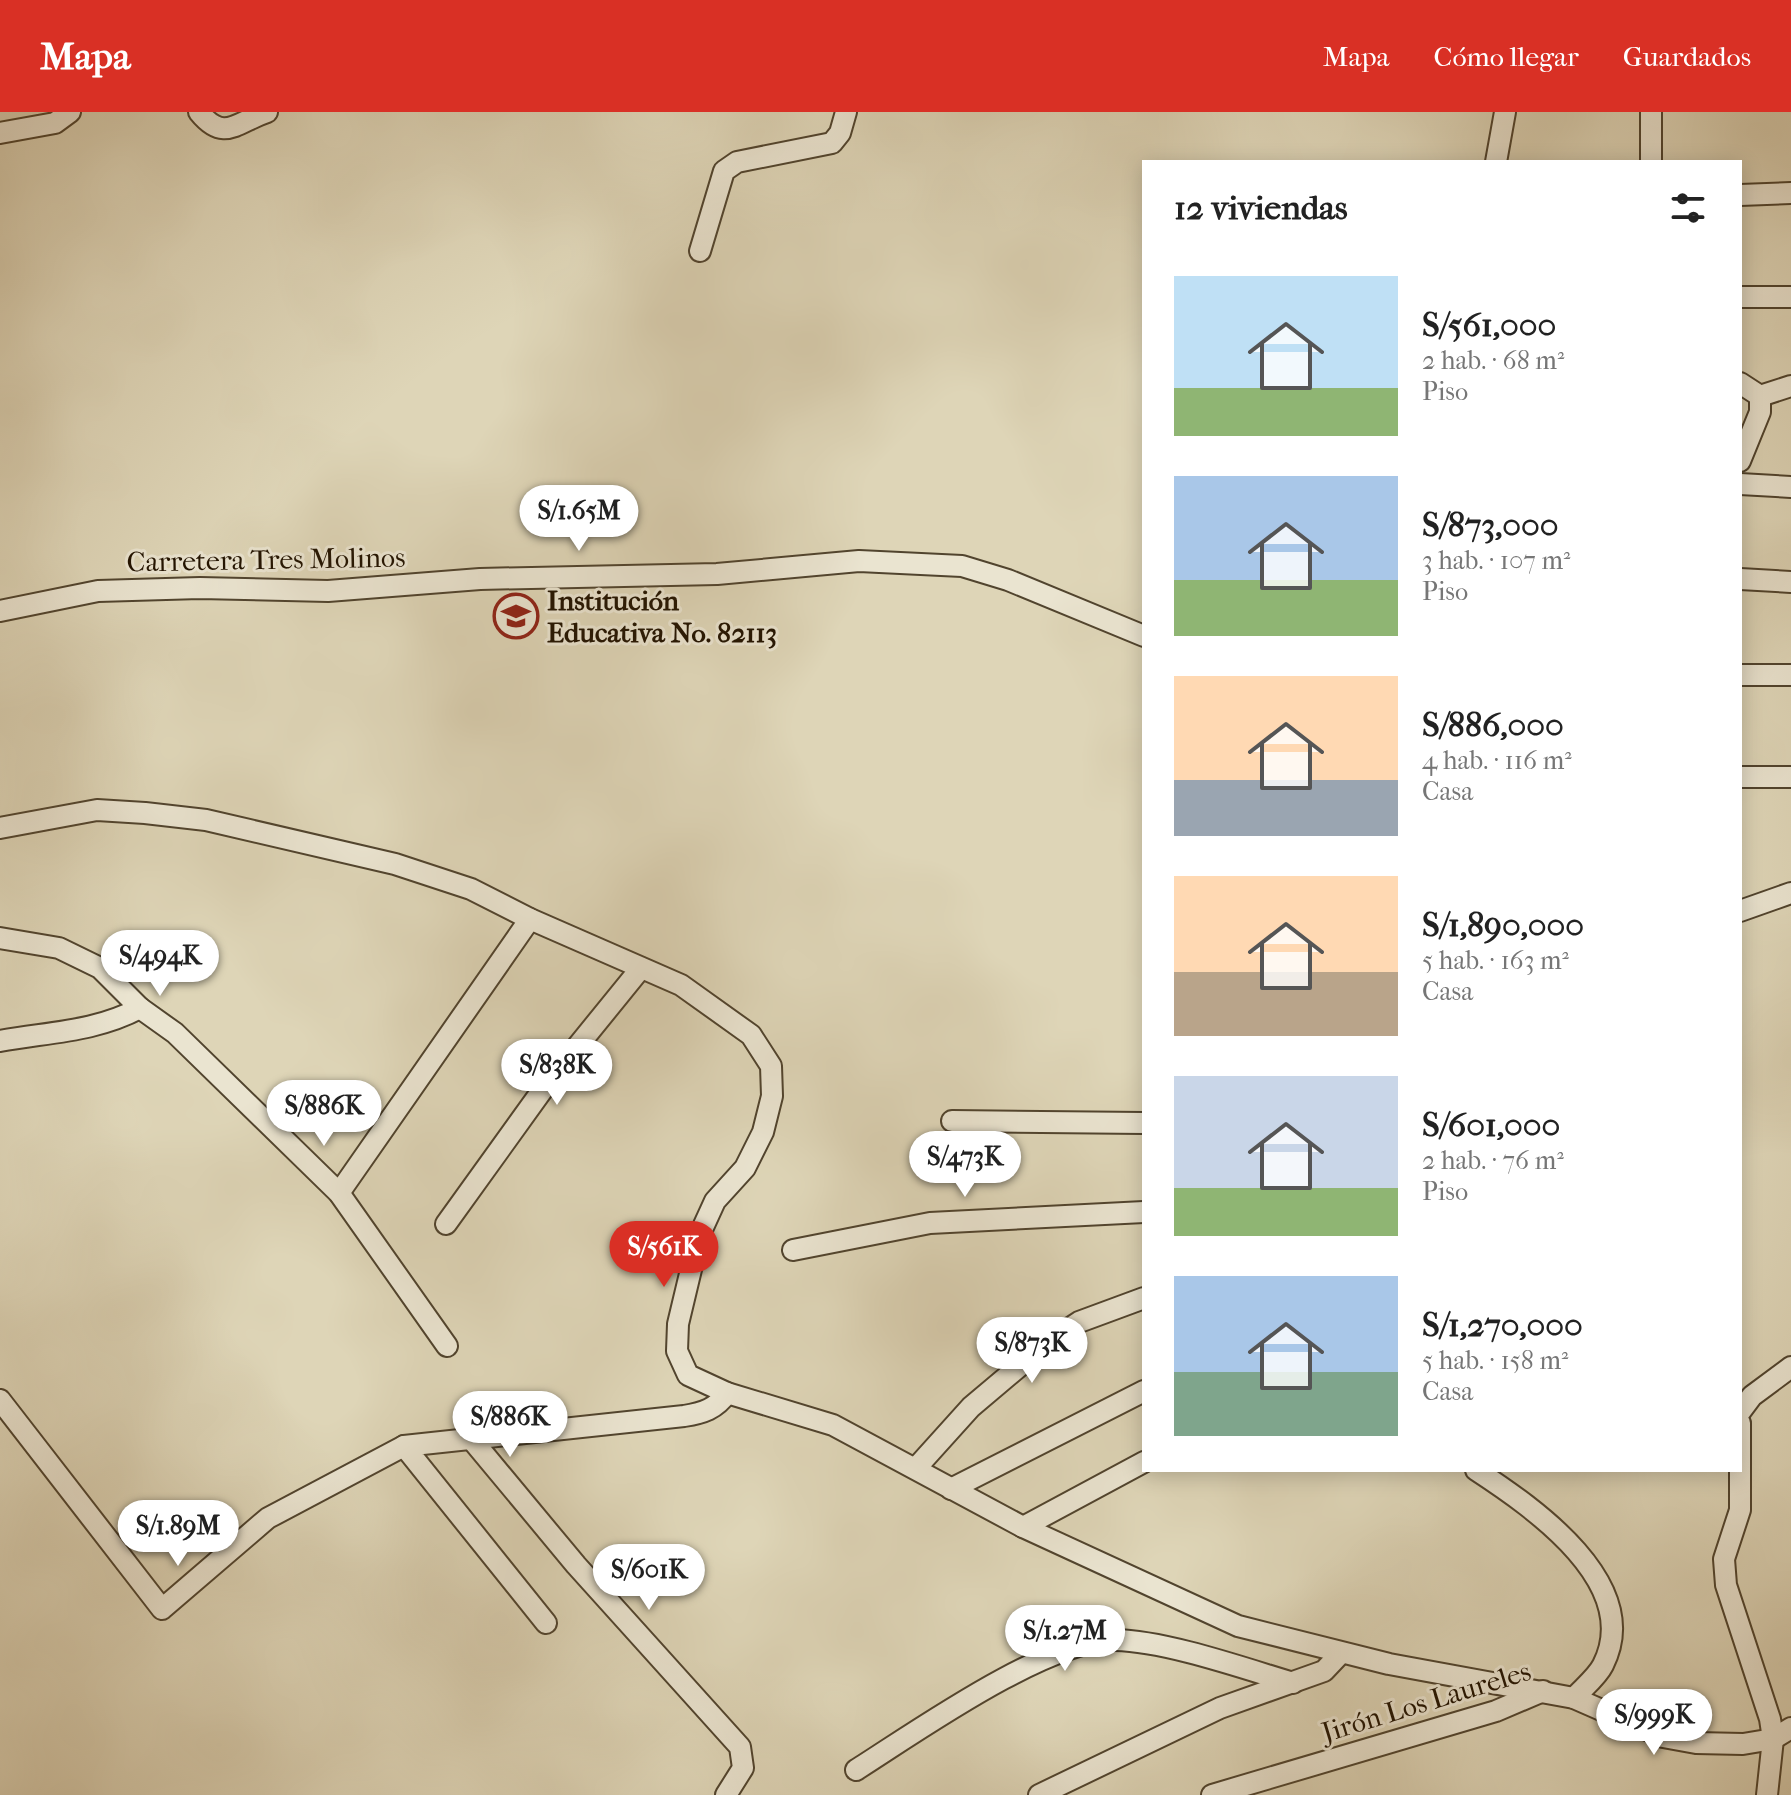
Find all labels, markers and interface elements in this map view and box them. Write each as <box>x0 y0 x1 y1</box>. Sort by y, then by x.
text: Mapa <box>40 34 131 79</box>
text: Mapa <box>1323 40 1390 73</box>
text: Cómo llegar <box>1434 40 1579 73</box>
text: Guardados <box>1623 40 1751 73</box>
icon: filters <box>1666 186 1710 230</box>
text: 12 viviendas <box>1174 188 1348 228</box>
text: S/561,000 <box>1422 305 1556 345</box>
icon: home <box>1238 308 1334 404</box>
text: 2 hab. · 68 m² <box>1422 345 1564 376</box>
text: Piso <box>1422 376 1468 407</box>
pin: S/1.65M <box>505 485 653 553</box>
text: S/1.65M <box>537 495 621 526</box>
text: S/873,000 <box>1422 505 1559 545</box>
icon: home <box>1238 508 1334 604</box>
street label: Carretera Tres Molinos <box>126 541 406 578</box>
text: 3 hab. · 107 m² <box>1422 545 1570 576</box>
text: Piso <box>1422 576 1468 607</box>
place label: Institución Educativa No. 82113 <box>547 584 777 649</box>
school or university icon: Institución Educativa No. 82113 <box>492 592 540 640</box>
text: S/886,000 <box>1422 705 1564 745</box>
icon: home <box>1238 708 1334 804</box>
text: 4 hab. · 116 m² <box>1422 745 1572 776</box>
text: Casa <box>1422 776 1473 807</box>
text: S/1,890,000 <box>1422 905 1584 945</box>
icon: home <box>1238 908 1334 1004</box>
pin: S/494K <box>95 930 225 998</box>
text: S/494K <box>119 940 201 971</box>
text: 5 hab. · 163 m² <box>1422 945 1569 976</box>
text: Casa <box>1422 976 1473 1007</box>
pin: S/838K <box>492 1039 622 1107</box>
text: S/838K <box>519 1049 595 1080</box>
pin: S/886K <box>259 1080 389 1148</box>
text: S/886K <box>285 1090 363 1121</box>
text: S/601,000 <box>1422 1105 1560 1145</box>
icon: home <box>1238 1108 1334 1204</box>
pin: S/473K <box>900 1131 1030 1199</box>
text: S/473K <box>927 1141 1003 1172</box>
text: 2 hab. · 76 m² <box>1422 1145 1564 1176</box>
text: Piso <box>1422 1176 1468 1207</box>
pin: S/561K <box>599 1221 729 1289</box>
text: S/561K <box>627 1231 701 1262</box>
text: S/1,270,000 <box>1422 1305 1583 1345</box>
icon: home <box>1238 1308 1334 1404</box>
pin: S/873K <box>967 1317 1097 1385</box>
text: S/873K <box>995 1327 1069 1358</box>
text: 5 hab. · 158 m² <box>1422 1345 1568 1376</box>
text: Casa <box>1422 1376 1473 1407</box>
pin: S/886K <box>445 1391 575 1459</box>
text: S/886K <box>471 1401 549 1432</box>
pin: S/1.89M <box>104 1500 252 1568</box>
text: S/1.89M <box>136 1510 220 1541</box>
pin: S/601K <box>584 1544 714 1612</box>
text: S/601K <box>611 1554 687 1585</box>
pin: S/1.27M <box>991 1605 1139 1673</box>
text: S/1.27M <box>1023 1615 1107 1646</box>
street label: Jirón Los Laureles <box>1316 1654 1535 1750</box>
pin: S/999K <box>1589 1689 1719 1757</box>
text: S/999K <box>1614 1699 1694 1730</box>

